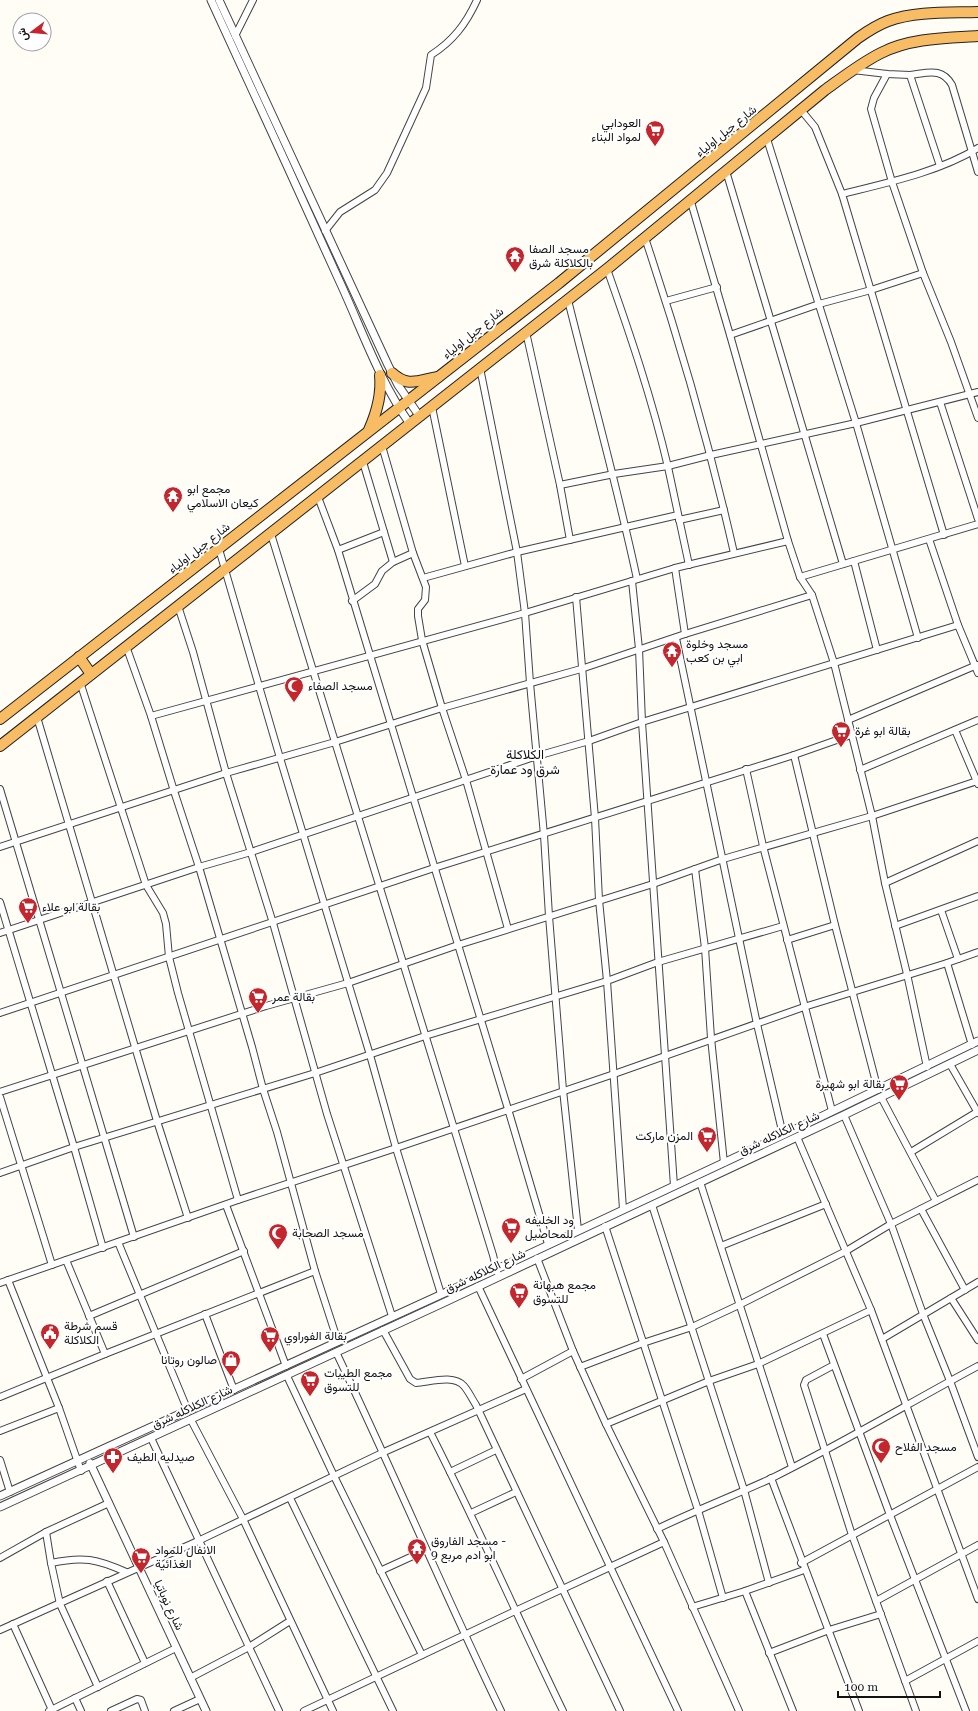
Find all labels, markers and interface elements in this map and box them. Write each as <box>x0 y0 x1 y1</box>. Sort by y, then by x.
north arrow <box>12 12 52 52</box>
text: ش <box>15 26 31 43</box>
street label: شارع جبل اولياء <box>693 102 761 161</box>
place label: العودابي لمواد البناء <box>591 116 641 145</box>
supermarket icon: العودابي لمواد البناء <box>644 119 666 147</box>
place label: مسجد الصفا بالكلاكلة شرق <box>529 242 593 271</box>
temple icon: مسجد الصفا بالكلاكلة شرق <box>504 245 526 273</box>
street label: شارع جبل اولياء <box>440 304 508 363</box>
place label: مجمع ابو كيعان الاسلامي <box>187 482 259 513</box>
temple icon: مجمع ابو كيعان الاسلامي <box>162 485 184 513</box>
street label: شارع جبل اولياء <box>165 520 234 578</box>
place label: مسجد وخلوة ابي بن كعب <box>686 637 748 668</box>
temple icon: مسجد وخلوة ابي بن كعب <box>661 640 683 668</box>
mosque icon: مسجد الصفاء <box>283 675 305 703</box>
place label: مسجد الصفاء <box>308 679 373 693</box>
supermarket icon: بقالة ابو غرة <box>830 720 852 748</box>
place label: بقالة ابو غرة <box>855 724 911 739</box>
district label: الكلاكلة شرق ود عمارة <box>490 747 560 778</box>
supermarket icon: بقالة ابو علاء <box>17 896 39 924</box>
place label: بقالة ابو علاء <box>42 900 100 915</box>
supermarket icon: بقالة عمر <box>247 986 269 1014</box>
place label: بقالة عمر <box>271 990 315 1005</box>
supermarket icon: بقالة ابو شهيرة <box>888 1073 910 1101</box>
place label: بقالة ابو شهيرة <box>815 1077 885 1092</box>
street label: شارع الكلاكله شرق <box>737 1108 822 1160</box>
supermarket icon: المزن ماركت <box>696 1125 718 1153</box>
place label: المزن ماركت <box>635 1129 693 1144</box>
place label: ود الخليفه للمحاصيل <box>525 1213 574 1242</box>
supermarket icon: ود الخليفه للمحاصيل <box>500 1216 522 1244</box>
mosque icon: مسجد الصحابة <box>267 1222 289 1250</box>
place label: مسجد الصحابة <box>292 1226 364 1240</box>
street label: شارع الكلاكله شرق <box>443 1246 528 1298</box>
place label: مجمع هبهانة للتسوق <box>533 1278 596 1307</box>
supermarket icon: مجمع هبهانة للتسوق <box>508 1281 530 1309</box>
place label: قسم شرطة الكلاكلة <box>64 1319 117 1347</box>
public building icon: قسم شرطة الكلاكلة <box>39 1322 61 1350</box>
supermarket icon: بقالة الفوراوي <box>259 1325 281 1353</box>
place label: بقالة الفوراوي <box>284 1329 347 1346</box>
shop icon: صالون روتانا <box>220 1349 242 1377</box>
place label: صالون روتانا <box>161 1353 217 1368</box>
place label: مجمع الطيبات للتسوق <box>324 1366 392 1395</box>
supermarket icon: مجمع الطيبات للتسوق <box>299 1369 321 1397</box>
street label: شارع الكلاكله شرق <box>150 1382 235 1434</box>
mosque icon: مسجد الفلاح <box>870 1436 892 1464</box>
place label: مسجد الفلاح <box>895 1440 957 1456</box>
pharmacy icon: صيدليه الطيف <box>102 1446 124 1474</box>
place label: صيدليه الطيف <box>127 1450 195 1464</box>
place label: مسجد الفاروق - ابو ادم مربع 9 <box>431 1534 506 1564</box>
temple icon: مسجد الفاروق - ابو ادم مربع 9 <box>406 1537 428 1565</box>
place label: الانفال للمواد الغذائية <box>155 1543 216 1571</box>
supermarket icon: الانفال للمواد الغذائية <box>130 1546 152 1574</box>
street label: شارع نوباتيا <box>149 1578 187 1633</box>
scale bar <box>838 1673 940 1699</box>
text: 100 m <box>844 1680 878 1694</box>

